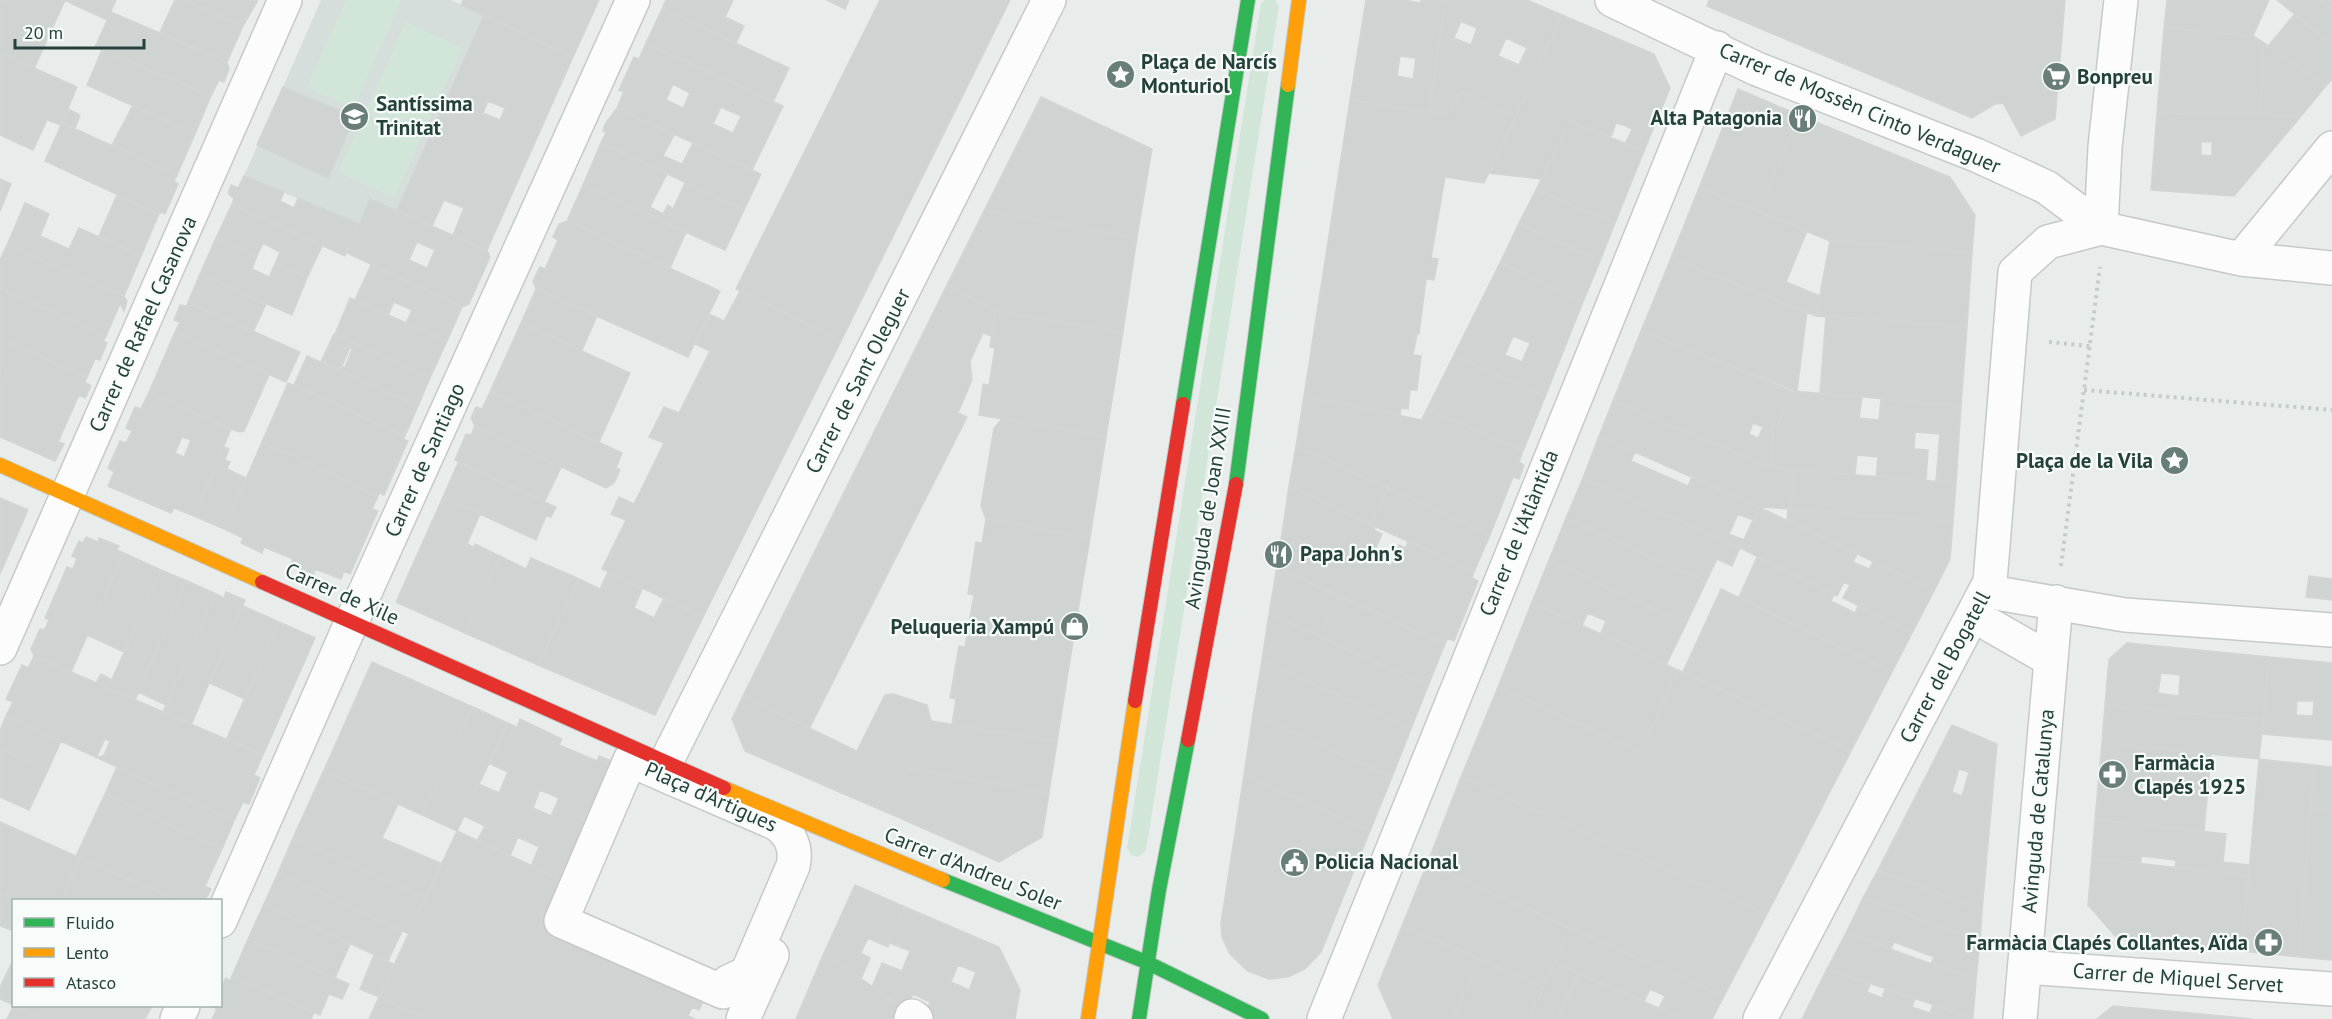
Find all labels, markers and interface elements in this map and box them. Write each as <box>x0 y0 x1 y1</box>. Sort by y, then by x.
scale bar <box>15 12 144 50</box>
text: 20 m <box>24 21 63 44</box>
street label: Carrer de Mossèn Cinto Verdaguer <box>1715 36 2005 179</box>
place label: Plaça de Narcís Monturiol <box>1141 48 1277 99</box>
place icon: Plaça de Narcís Monturiol <box>1104 58 1136 90</box>
supermarket icon: Bonpreu <box>2040 61 2072 93</box>
place label: Bonpreu <box>2077 63 2153 90</box>
place label: Santíssima Trinitat <box>376 90 473 141</box>
school or university icon: Santíssima Trinitat <box>339 100 371 132</box>
restaurant icon: Alta Patagonia <box>1787 102 1819 134</box>
place label: Alta Patagonia <box>1650 104 1782 131</box>
street label: Carrer de Rafael Casanova <box>83 211 202 436</box>
street label: Carrer de Sant Oleguer <box>799 284 916 478</box>
street label: Carrer de Santiago <box>378 378 471 541</box>
street label: Avinguda de Joan XXIII <box>1178 405 1237 611</box>
place icon: Plaça de la Vila <box>2158 445 2190 477</box>
street label: Carrer de l'Atlàntida <box>1473 446 1564 620</box>
place label: Plaça de la Vila <box>2016 447 2153 474</box>
restaurant icon: Papa John's <box>1263 538 1295 570</box>
place label: Papa John's <box>1300 540 1403 567</box>
street label: Carrer de Xile <box>281 556 403 631</box>
street label: Carrer del Bogatell <box>1893 586 1996 747</box>
shop icon: Peluqueria Xampú <box>1059 611 1091 643</box>
place label: Peluqueria Xampú <box>890 613 1054 640</box>
street label: Avinguda de Catalunya <box>2015 708 2060 914</box>
place label: Farmàcia Clapés 1925 <box>2134 749 2246 800</box>
street label: Plaça d'Artigues <box>641 755 782 838</box>
pharmacy icon: Farmàcia Clapés 1925 <box>2097 759 2129 791</box>
street label: Carrer d'Andreu Soler <box>880 821 1066 916</box>
public building icon: Policia Nacional <box>1278 846 1310 878</box>
place label: Policia Nacional <box>1315 848 1459 875</box>
legend <box>12 899 222 1007</box>
text: Fluido <box>66 911 114 934</box>
pharmacy icon: Farmàcia Clapés Collantes, Aïda <box>2253 927 2285 959</box>
place label: Farmàcia Clapés Collantes, Aïda <box>1966 929 2248 956</box>
text: Lento <box>66 941 109 964</box>
street label: Carrer de Miquel Servet <box>2072 957 2284 998</box>
text: Atasco <box>66 971 116 994</box>

